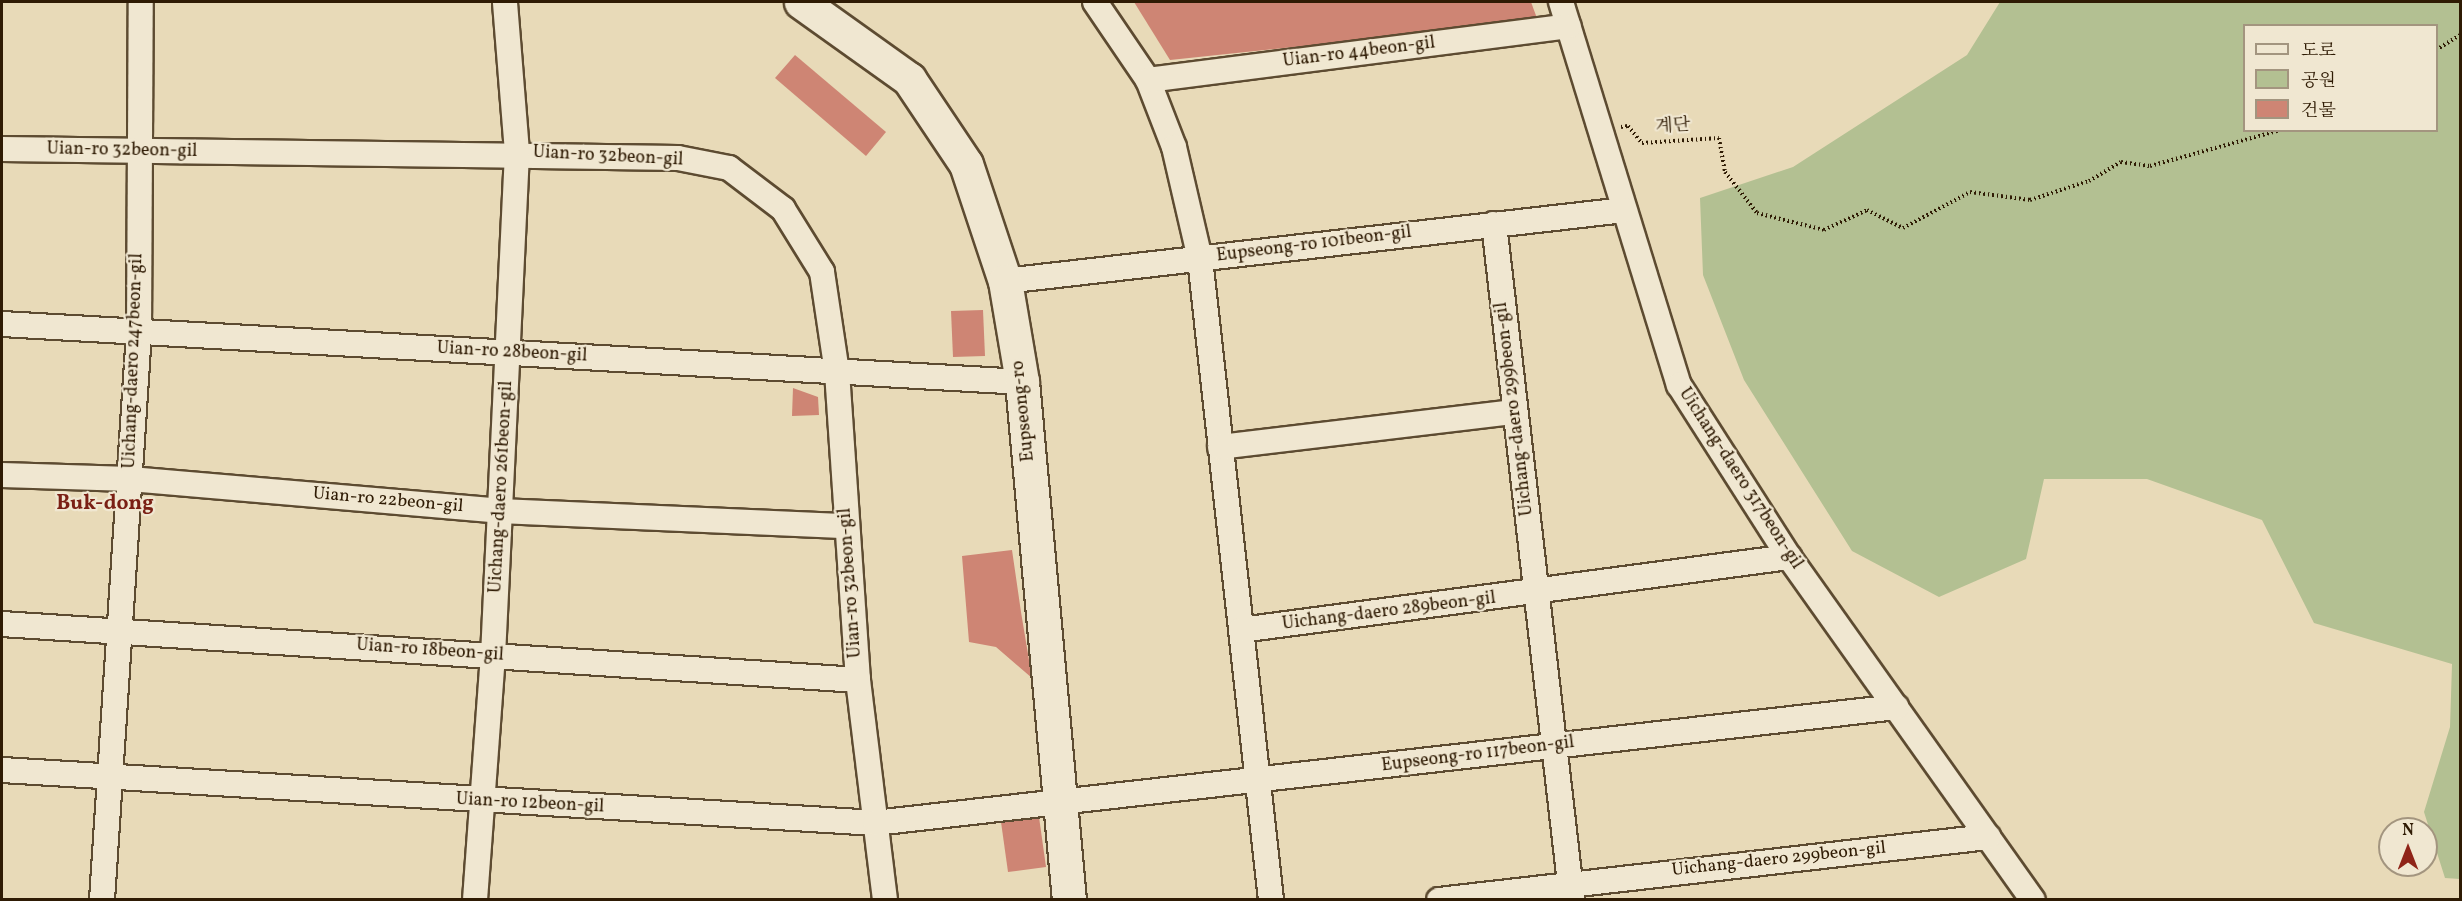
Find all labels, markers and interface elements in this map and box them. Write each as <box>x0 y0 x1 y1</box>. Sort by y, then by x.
legend <box>2243 24 2438 132</box>
street label: Uian-ro 44beon-gil <box>1282 33 1436 73</box>
text: 도로 <box>2301 39 2336 64</box>
text: 공원 <box>2301 69 2336 94</box>
text: 건물 <box>2301 99 2336 124</box>
street label: 계단 <box>1655 115 1691 139</box>
street label: Uian-ro 32beon-gil <box>46 139 198 163</box>
street label: Uian-ro 32beon-gil <box>532 142 684 172</box>
street label: Eupseong-ro 101beon-gil <box>1215 222 1413 268</box>
street label: Uichang-daero 247beon-gil <box>119 253 149 469</box>
street label: Uichang-daero 299beon-gil <box>1491 301 1539 517</box>
street label: Uian-ro 28beon-gil <box>436 338 588 368</box>
street label: Eupseong-ro <box>1008 359 1040 463</box>
street label: Uichang-daero 261beon-gil <box>486 380 518 594</box>
street label: Uichang-daero 317beon-gil <box>1673 384 1807 574</box>
street label: Uian-ro 22beon-gil <box>312 484 464 518</box>
district label: Buk-dong <box>56 491 154 517</box>
street label: Uian-ro 32beon-gil <box>835 507 867 659</box>
street label: Uichang-daero 289beon-gil <box>1281 588 1497 636</box>
street label: Uian-ro 18beon-gil <box>355 635 505 667</box>
street label: Eupseong-ro 117beon-gil <box>1380 732 1576 778</box>
street label: Uian-ro 12beon-gil <box>455 789 605 819</box>
north arrow <box>2378 817 2438 877</box>
text: N <box>2402 820 2414 842</box>
street label: Uichang-daero 299beon-gil <box>1671 838 1887 882</box>

